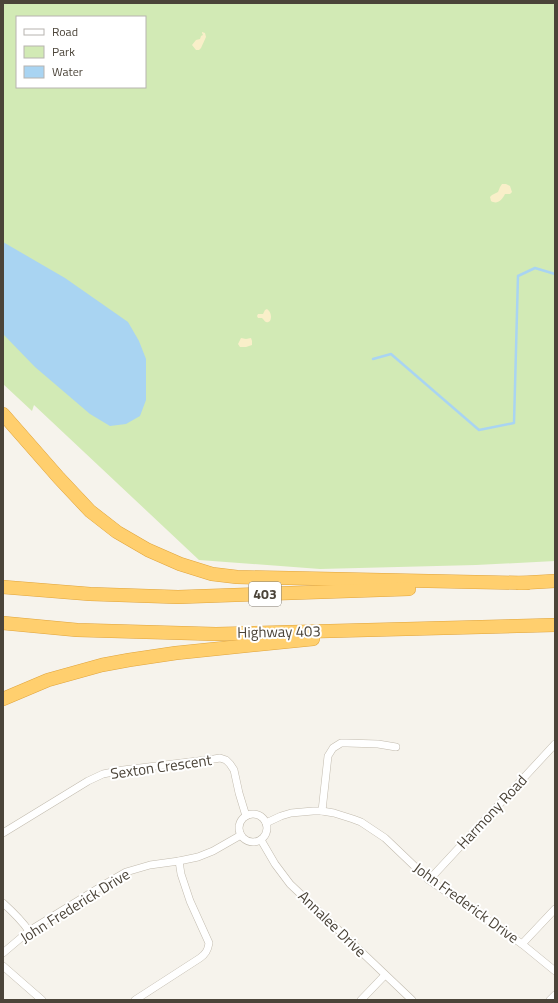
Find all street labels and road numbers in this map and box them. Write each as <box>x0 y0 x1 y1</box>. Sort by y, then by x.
road number: 403 <box>249 582 281 606</box>
street label: Highway 403 <box>237 619 321 644</box>
street label: Sexton Crescent <box>109 748 214 785</box>
street label: Harmony Road <box>451 769 532 854</box>
street label: John Frederick Drive <box>409 856 524 949</box>
street label: John Frederick Drive <box>15 863 134 949</box>
street label: Annalee Drive <box>293 885 372 962</box>

